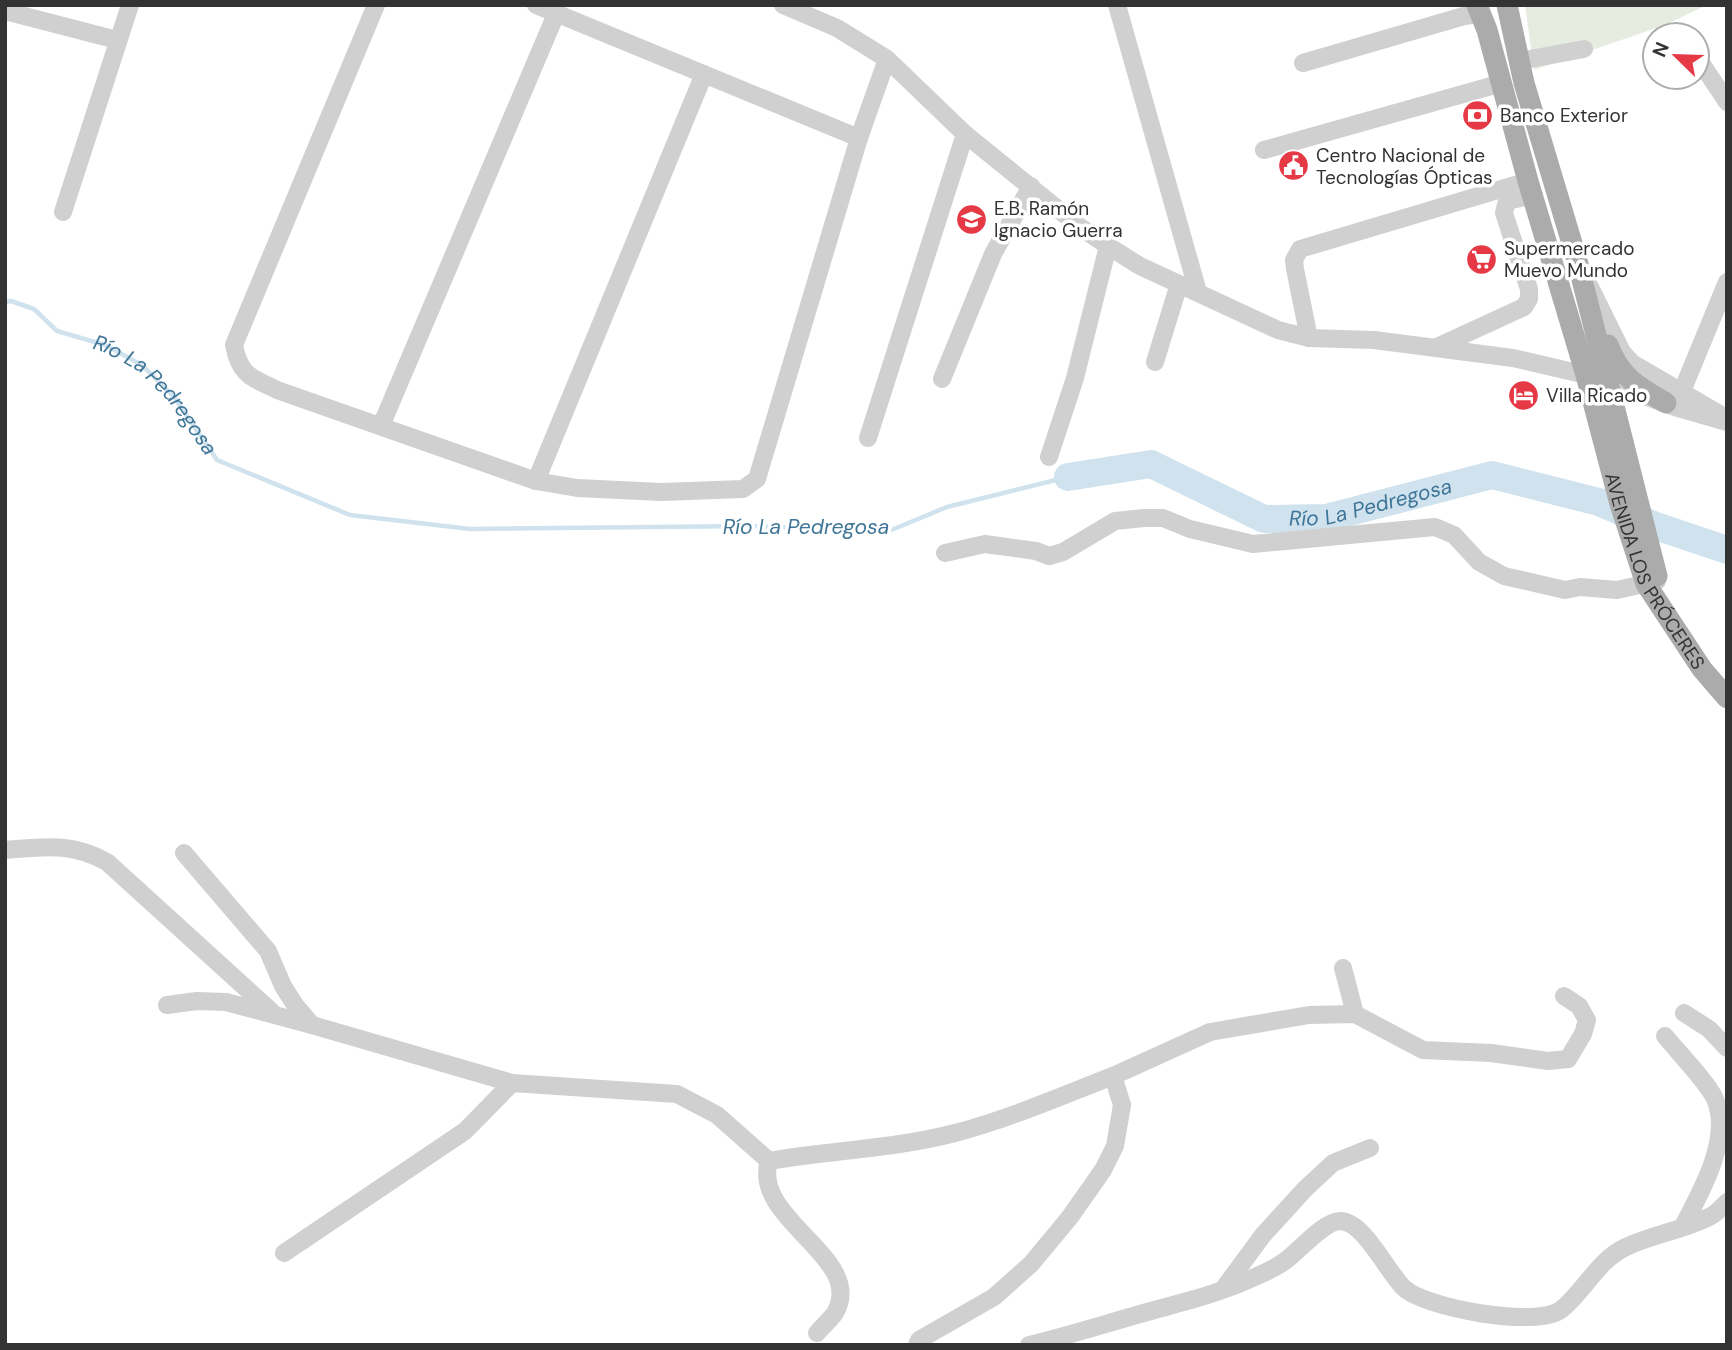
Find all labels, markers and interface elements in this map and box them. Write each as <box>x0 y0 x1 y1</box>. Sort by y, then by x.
north arrow <box>1641 21 1711 91</box>
text: N <box>1647 38 1675 61</box>
bank icon: Banco Exterior <box>1460 98 1494 132</box>
place label: Banco Exterior <box>1500 103 1628 128</box>
place label: Centro Nacional de Tecnologías Ópticas <box>1316 143 1493 190</box>
public building icon: Centro Nacional de Tecnologías Ópticas <box>1276 149 1310 183</box>
place label: E.B. Ramón Ignacio Guerra <box>994 196 1123 243</box>
school or university icon: E.B. Ramón Ignacio Guerra <box>954 202 988 236</box>
place label: Supermercado Muevo Mundo <box>1504 236 1634 283</box>
supermarket icon: Supermercado Muevo Mundo <box>1464 242 1498 276</box>
water label: Río La Pedregosa <box>90 328 224 461</box>
hotel icon: Villa Ricado <box>1506 378 1540 412</box>
place label: Villa Ricado <box>1546 383 1647 408</box>
street label: AVENIDA LOS PRÓCERES <box>1599 470 1711 674</box>
water label: Río La Pedregosa <box>1289 472 1455 533</box>
water label: Río La Pedregosa <box>723 513 889 541</box>

